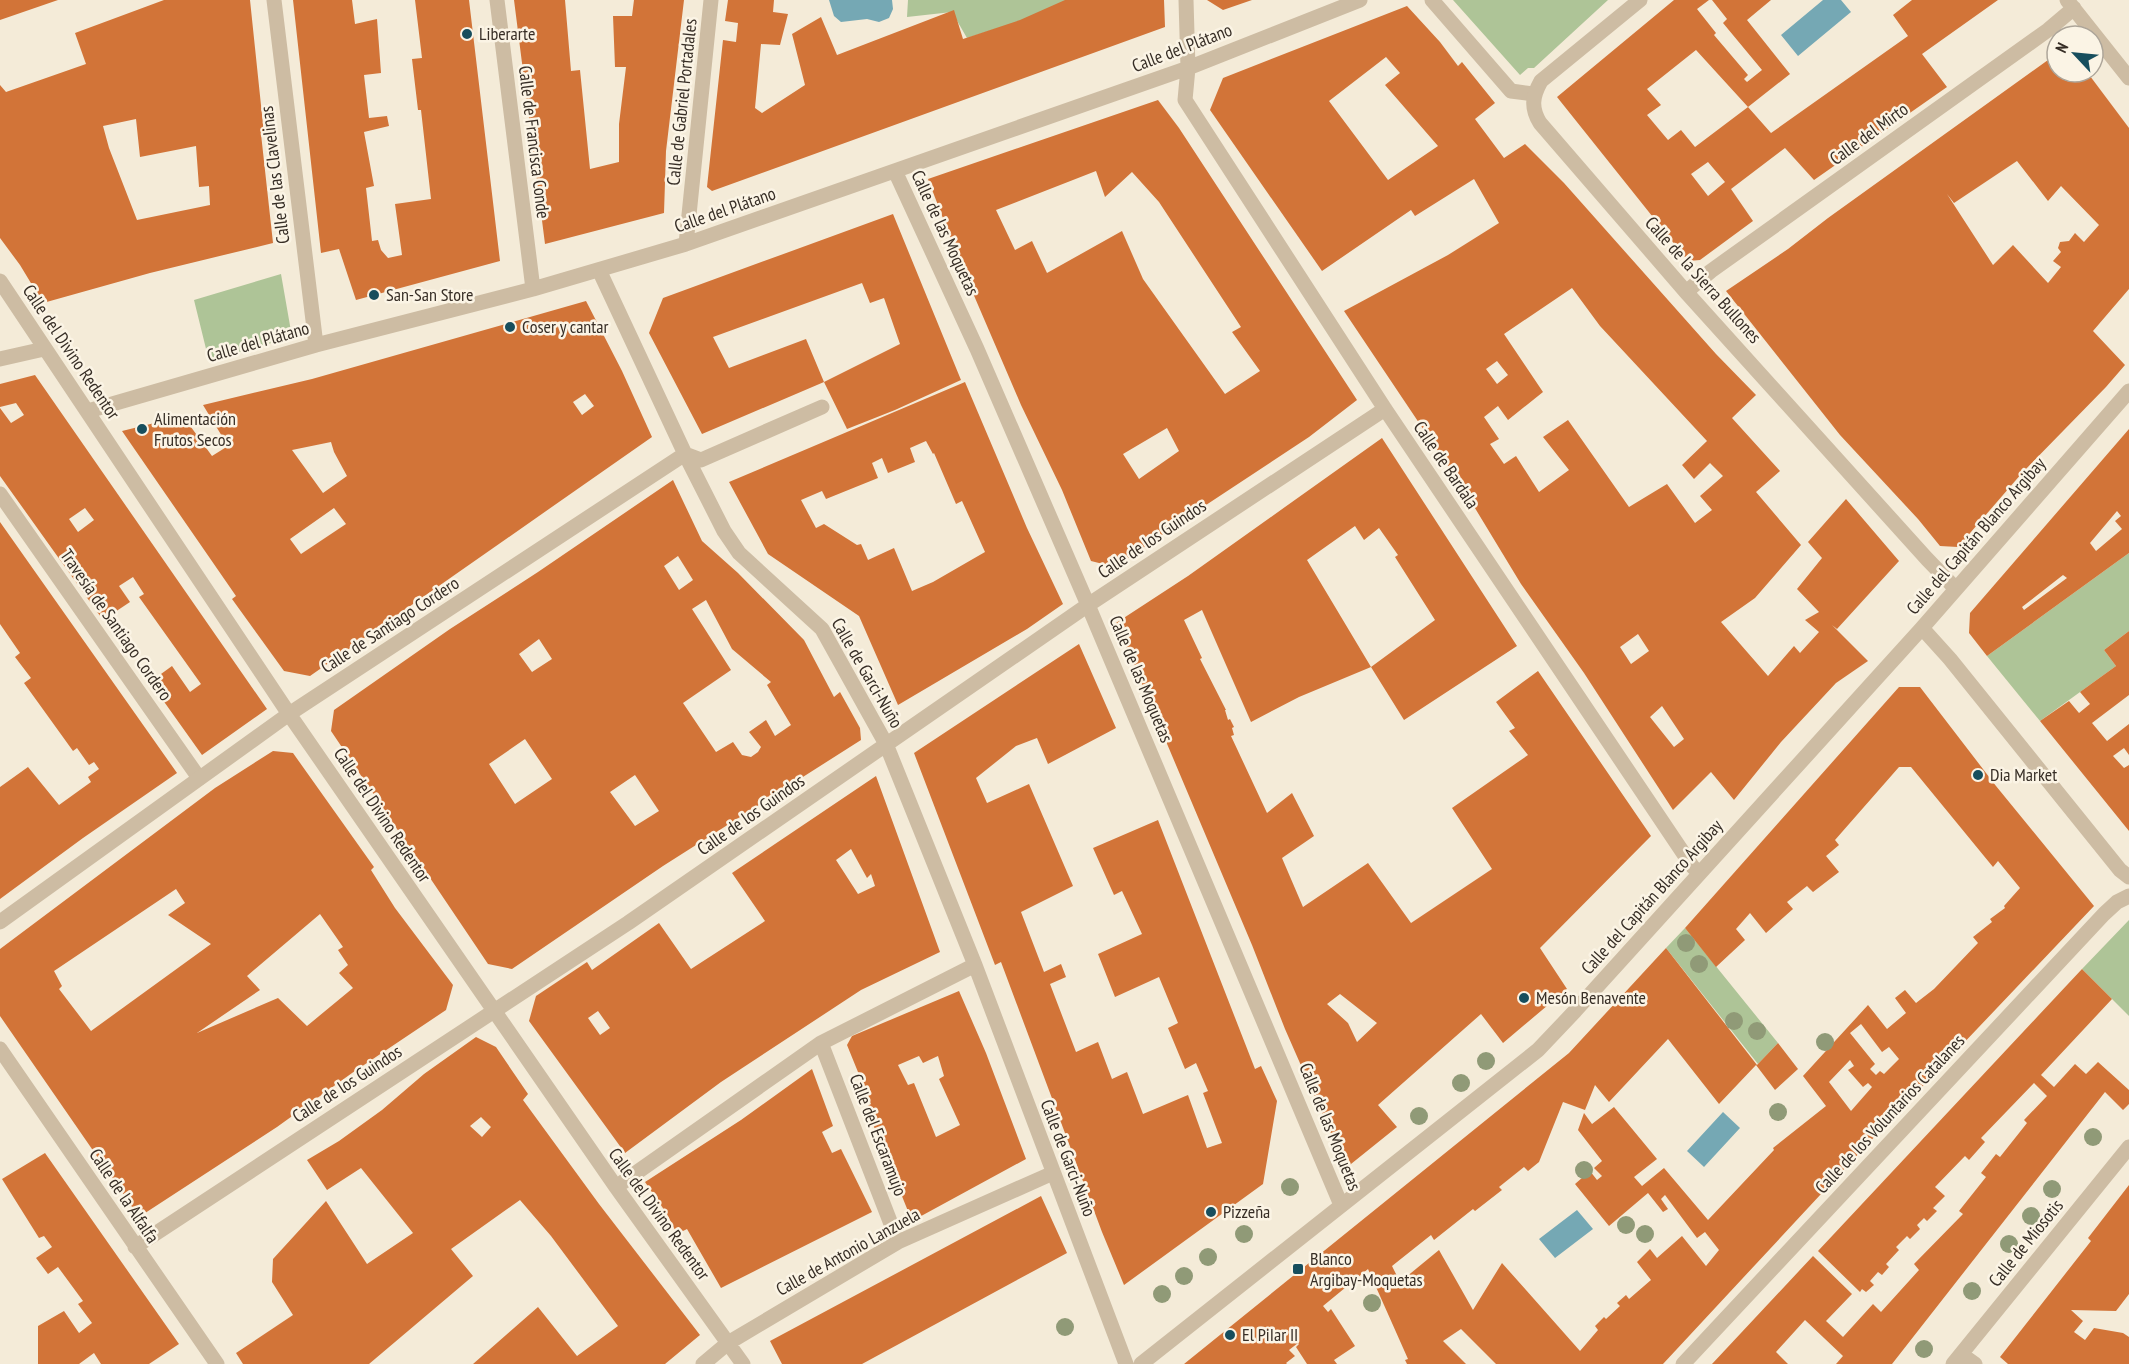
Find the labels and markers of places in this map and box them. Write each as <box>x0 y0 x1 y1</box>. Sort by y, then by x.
place label: Liberarte <box>479 22 535 45</box>
marker: Liberarte <box>460 27 474 41</box>
place label: San-San Store <box>386 283 473 306</box>
marker: San-San Store <box>367 288 381 302</box>
place label: Coser y cantar <box>522 315 608 338</box>
marker: Coser y cantar <box>503 320 517 334</box>
place label: Alimentación Frutos Secos <box>154 407 236 451</box>
marker: Alimentación Frutos Secos <box>135 422 149 436</box>
place label: Dia Market <box>1990 763 2057 786</box>
marker: Dia Market <box>1971 768 1985 782</box>
place label: Mesón Benavente <box>1536 986 1646 1009</box>
marker: Mesón Benavente <box>1517 991 1531 1005</box>
place label: Pizzeña <box>1223 1200 1270 1223</box>
marker: Pizzeña <box>1204 1205 1218 1219</box>
place label: Blanco Argibay-Moquetas <box>1310 1247 1423 1291</box>
marker: Blanco Argibay-Moquetas <box>1291 1262 1305 1276</box>
place label: El PiIar II <box>1242 1323 1298 1346</box>
marker: El PiIar II <box>1223 1328 1237 1342</box>

